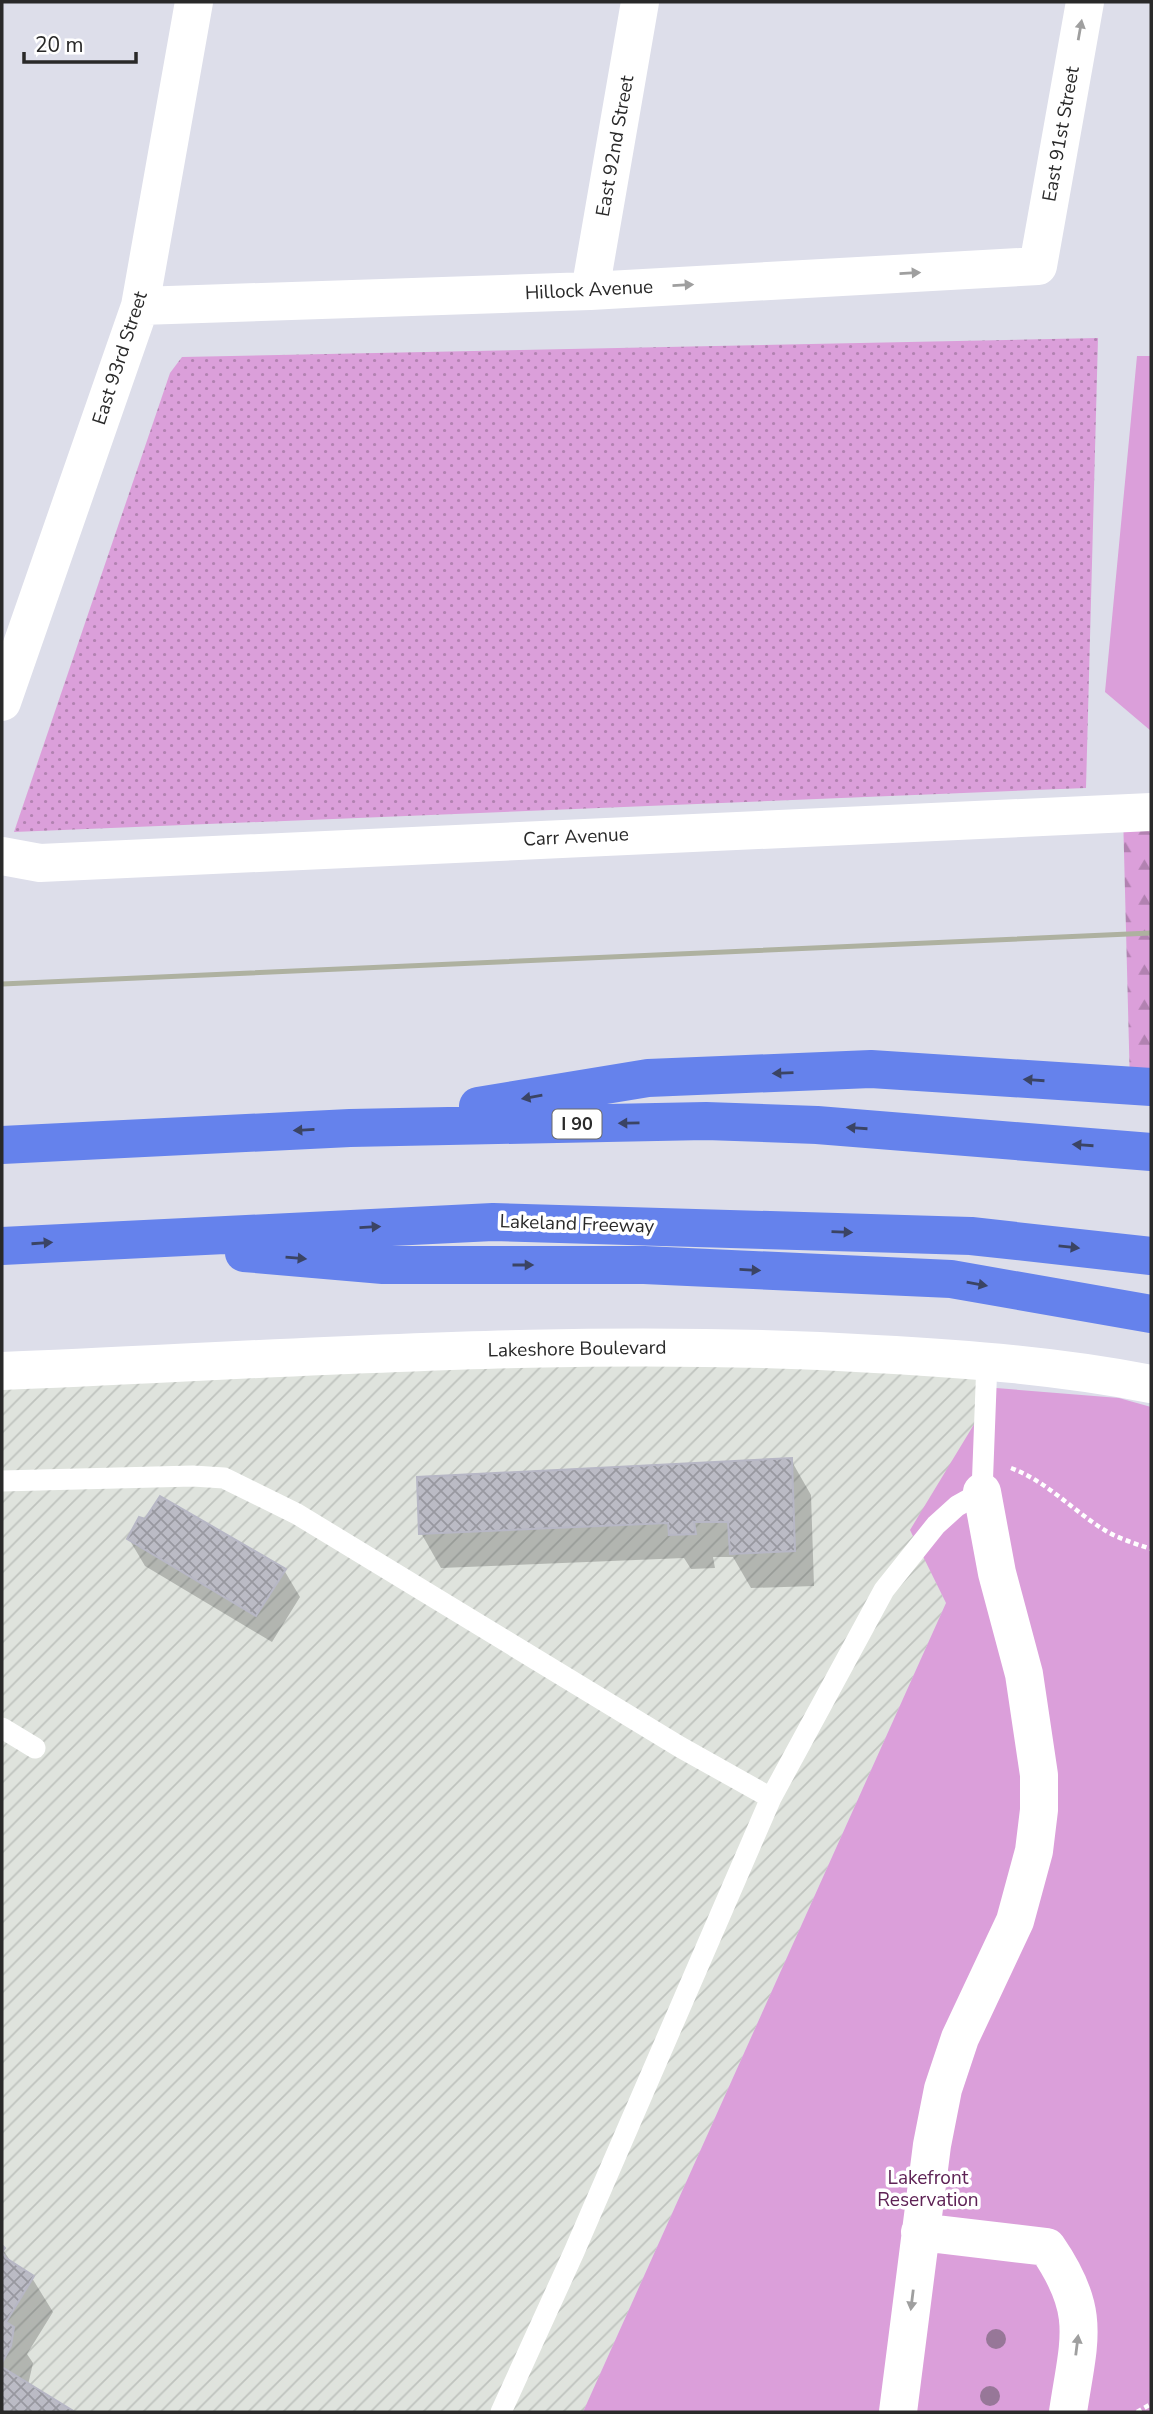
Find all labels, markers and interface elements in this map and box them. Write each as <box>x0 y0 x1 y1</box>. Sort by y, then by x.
one-way arrow <box>1075 19 1086 41</box>
scale bar <box>24 21 136 65</box>
text: 20 m <box>35 31 84 59</box>
street label: East 91st Street <box>1036 64 1086 204</box>
street label: East 92nd Street <box>590 73 640 219</box>
one-way arrow <box>899 267 921 278</box>
street label: Hillock Avenue <box>524 274 654 306</box>
one-way arrow <box>672 280 694 291</box>
street label: East 93rd Street <box>86 288 154 428</box>
street label: Carr Avenue <box>523 821 629 853</box>
one-way arrow <box>771 1067 793 1078</box>
one-way arrow <box>1023 1074 1045 1085</box>
one-way arrow <box>521 1092 543 1103</box>
road number: I 90 <box>552 1110 602 1139</box>
one-way arrow <box>618 1117 640 1129</box>
one-way arrow <box>845 1122 867 1133</box>
one-way arrow <box>293 1125 315 1136</box>
one-way arrow <box>1072 1139 1094 1150</box>
street label: Lakeland Freeway <box>499 1208 655 1240</box>
one-way arrow <box>359 1222 381 1233</box>
one-way arrow <box>831 1227 853 1238</box>
one-way arrow <box>31 1237 53 1248</box>
one-way arrow <box>1058 1241 1080 1252</box>
one-way arrow <box>285 1253 307 1264</box>
one-way arrow <box>512 1259 534 1271</box>
one-way arrow <box>740 1264 762 1275</box>
one-way arrow <box>966 1279 988 1290</box>
street label: Lakeshore Boulevard <box>487 1334 667 1364</box>
park label: Lakefront Reservation <box>877 2165 979 2213</box>
one-way arrow <box>907 2289 918 2311</box>
one-way arrow <box>1072 2334 1083 2356</box>

